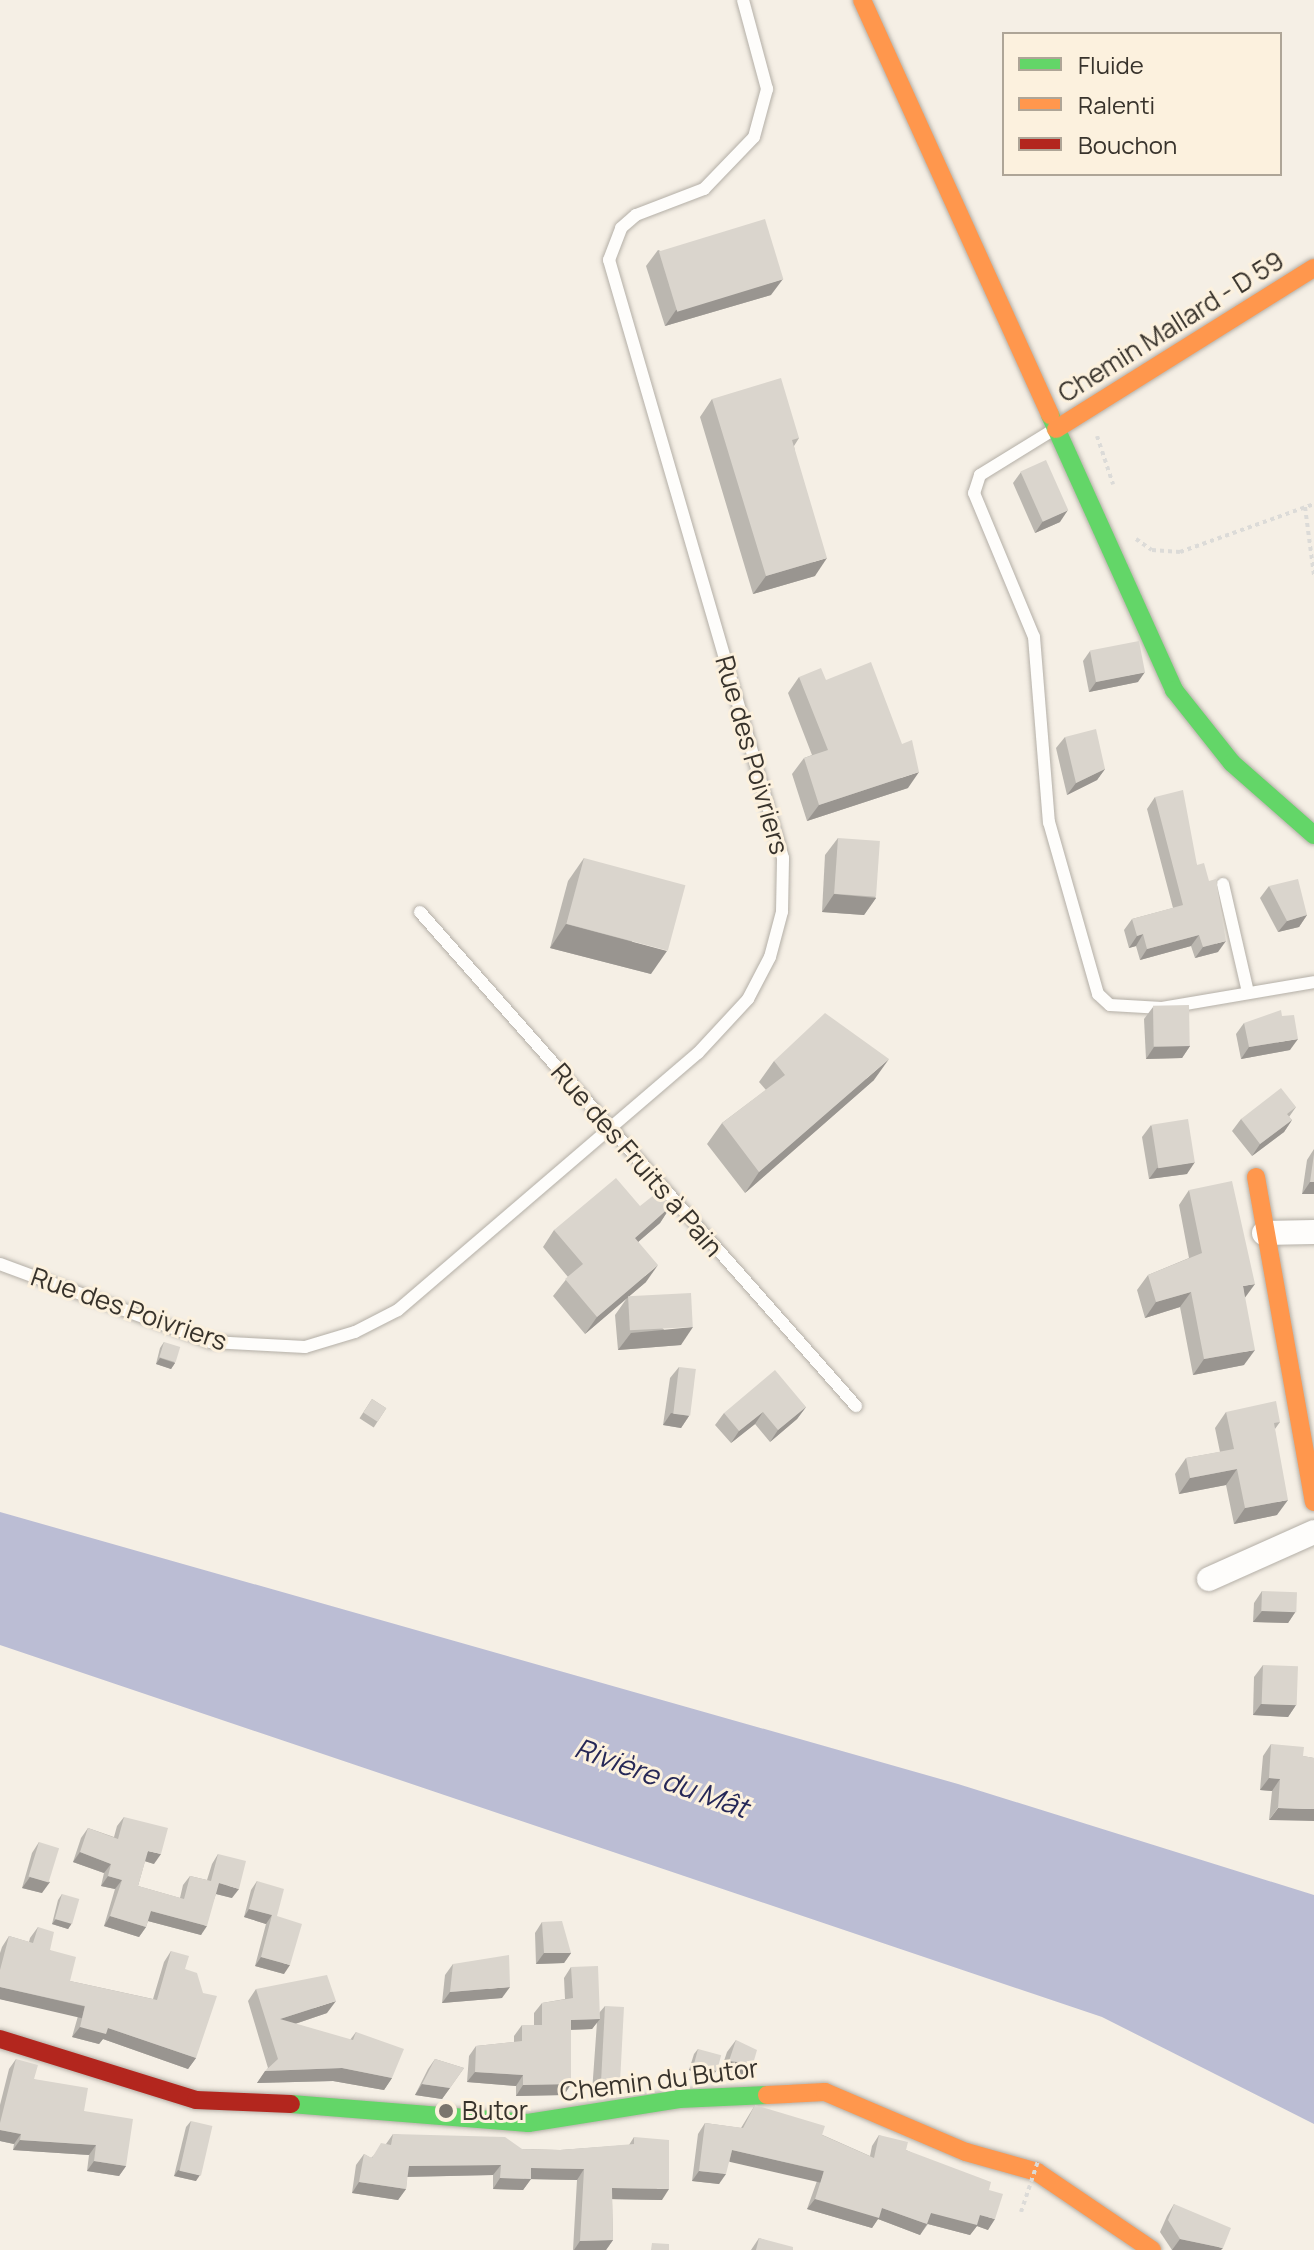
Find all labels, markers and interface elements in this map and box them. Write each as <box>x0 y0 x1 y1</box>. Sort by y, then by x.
legend <box>1002 32 1282 176</box>
text: Fluide <box>1078 48 1144 81</box>
text: Ralenti <box>1078 88 1155 121</box>
text: Bouchon <box>1078 128 1177 161</box>
street label: Chemin Mallard - D 59 <box>1052 245 1290 409</box>
street label: Rue des Poivriers <box>709 652 795 858</box>
street label: Rue des Fruits à Pain <box>545 1057 729 1263</box>
street label: Rue des Poivriers <box>27 1261 231 1357</box>
water label: Rivière du Mât <box>571 1730 753 1824</box>
street label: Chemin du Butor <box>558 2052 760 2108</box>
place label: Butor <box>462 2095 528 2127</box>
marker: Butor <box>437 2102 455 2120</box>

